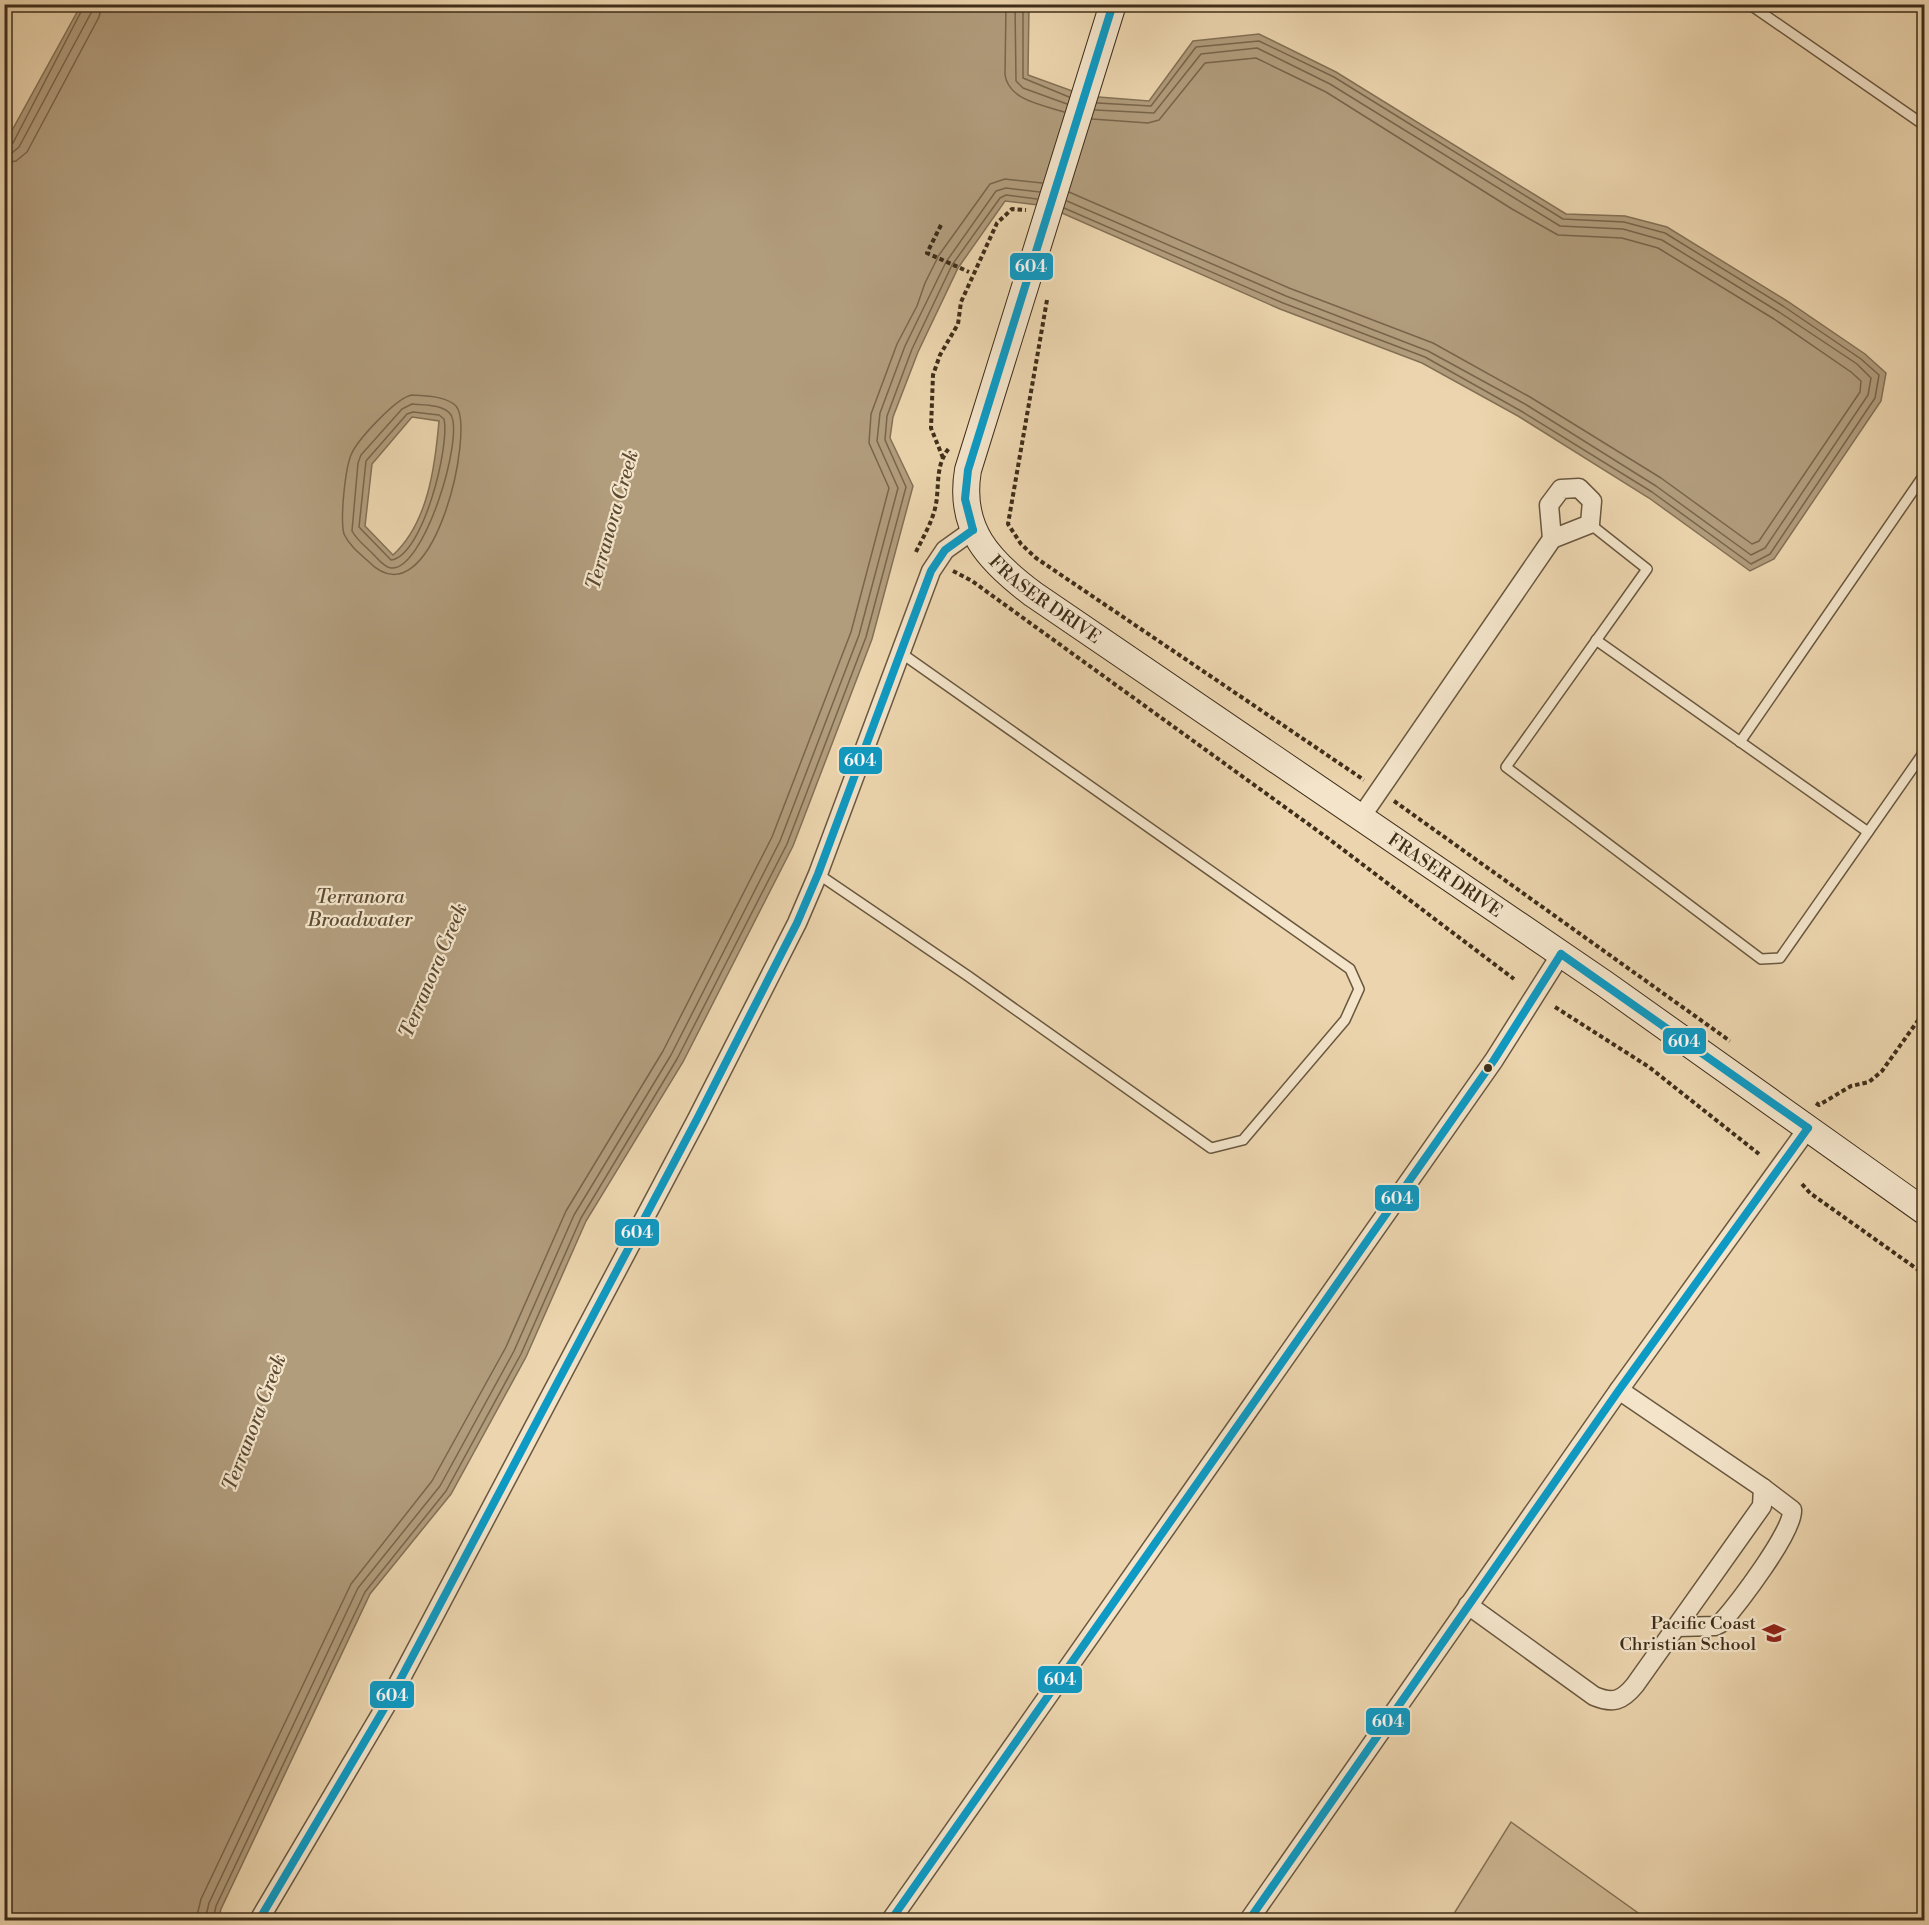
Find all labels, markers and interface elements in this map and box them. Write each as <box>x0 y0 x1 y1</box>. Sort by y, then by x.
line badge: 604 <box>1009 252 1054 281</box>
text: 604 <box>1015 257 1047 277</box>
water label: Terranora Creek <box>581 447 645 593</box>
street label: FRASER DRIVE <box>984 550 1105 648</box>
line badge: 604 <box>838 746 883 775</box>
text: 604 <box>844 751 876 771</box>
street label: FRASER DRIVE <box>1383 828 1507 922</box>
water label: Terranora Broadwater <box>307 885 413 933</box>
water label: Terranora Creek <box>394 900 474 1042</box>
line badge: 604 <box>1662 1027 1707 1055</box>
text: 604 <box>1668 1032 1700 1052</box>
unlabelled marker <box>1482 1062 1494 1074</box>
line badge: 604 <box>1374 1184 1420 1212</box>
text: 604 <box>1381 1189 1413 1209</box>
line badge: 604 <box>614 1218 660 1247</box>
text: 604 <box>621 1223 653 1243</box>
water label: Terranora Creek <box>217 1351 293 1495</box>
place label: Pacific Coast Christian School <box>1619 1612 1757 1656</box>
school or university icon: Pacific Coast Christian School <box>1761 1620 1787 1646</box>
line badge: 604 <box>1037 1665 1083 1694</box>
text: 604 <box>1044 1670 1076 1690</box>
line badge: 604 <box>369 1680 415 1709</box>
text: 604 <box>376 1686 408 1706</box>
line badge: 604 <box>1365 1707 1411 1736</box>
text: 604 <box>1372 1712 1404 1732</box>

